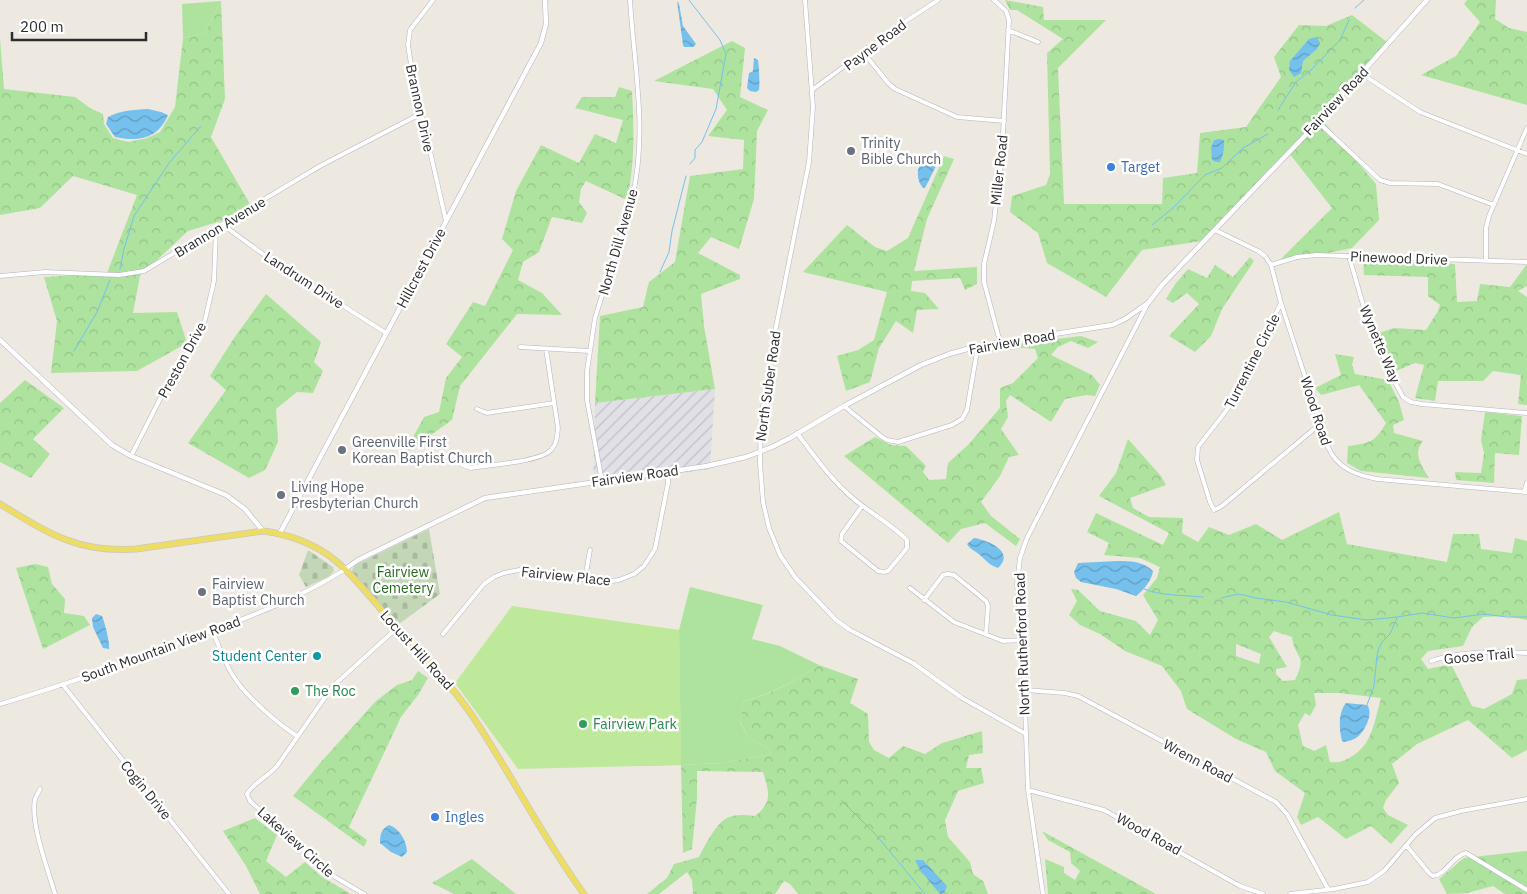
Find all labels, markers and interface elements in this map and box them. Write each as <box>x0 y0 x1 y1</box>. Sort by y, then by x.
scale bar <box>12 10 146 42</box>
street label: Payne Road <box>840 16 910 74</box>
text: 200 m <box>20 17 64 36</box>
street label: Brannon Drive <box>402 63 438 154</box>
street label: Fairview Road <box>1299 63 1373 139</box>
place label: Trinity Bible Church <box>861 134 941 168</box>
street label: Miller Road <box>986 134 1012 206</box>
marker: Trinity Bible Church <box>845 145 857 157</box>
place label: Target <box>1121 158 1160 176</box>
marker: Target <box>1105 161 1117 173</box>
street label: North Dill Avenue <box>594 187 642 297</box>
street label: Brannon Avenue <box>171 192 269 261</box>
street label: Hillcrest Drive <box>392 225 450 311</box>
street label: Landrum Drive <box>261 247 348 313</box>
street label: Pinewood Drive <box>1350 247 1449 269</box>
street label: Wynette Way <box>1356 303 1404 385</box>
street label: Turrentine Circle <box>1220 310 1284 412</box>
street label: Preston Drive <box>154 319 210 401</box>
street label: Fairview Road <box>967 326 1057 358</box>
street label: North Suber Road <box>751 329 785 443</box>
street label: Wood Road <box>1296 374 1336 448</box>
place label: Greenville First Korean Baptist Church <box>352 433 493 467</box>
marker: Greenville First Korean Baptist Church <box>336 444 348 456</box>
street label: Fairview Road <box>590 461 680 491</box>
place label: Living Hope Presbyterian Church <box>291 478 419 512</box>
marker: Living Hope Presbyterian Church <box>275 489 287 501</box>
street label: Fairview Place <box>520 562 612 590</box>
park label: Fairview Cemetery <box>372 563 434 597</box>
street label: North Rutherford Road <box>1011 572 1033 716</box>
place label: Fairview Baptist Church <box>212 575 305 609</box>
marker: Fairview Baptist Church <box>196 586 208 598</box>
street label: Locust Hill Road <box>376 606 458 694</box>
street label: South Mountain View Road <box>79 612 243 686</box>
street label: Goose Trail <box>1443 644 1515 668</box>
place label: Student Center <box>212 647 307 665</box>
marker: Student Center <box>311 650 323 662</box>
place label: The Roc <box>305 682 356 700</box>
marker: The Roc <box>289 685 301 697</box>
place label: Fairview Park <box>593 715 678 733</box>
marker: Fairview Park <box>577 718 589 730</box>
street label: Wrenn Road <box>1160 735 1236 787</box>
street label: Cogin Drive <box>117 757 176 824</box>
street label: Lakeview Circle <box>254 803 338 881</box>
place label: Ingles <box>445 808 484 826</box>
street label: Wood Road <box>1113 809 1185 859</box>
marker: Ingles <box>429 811 441 823</box>

